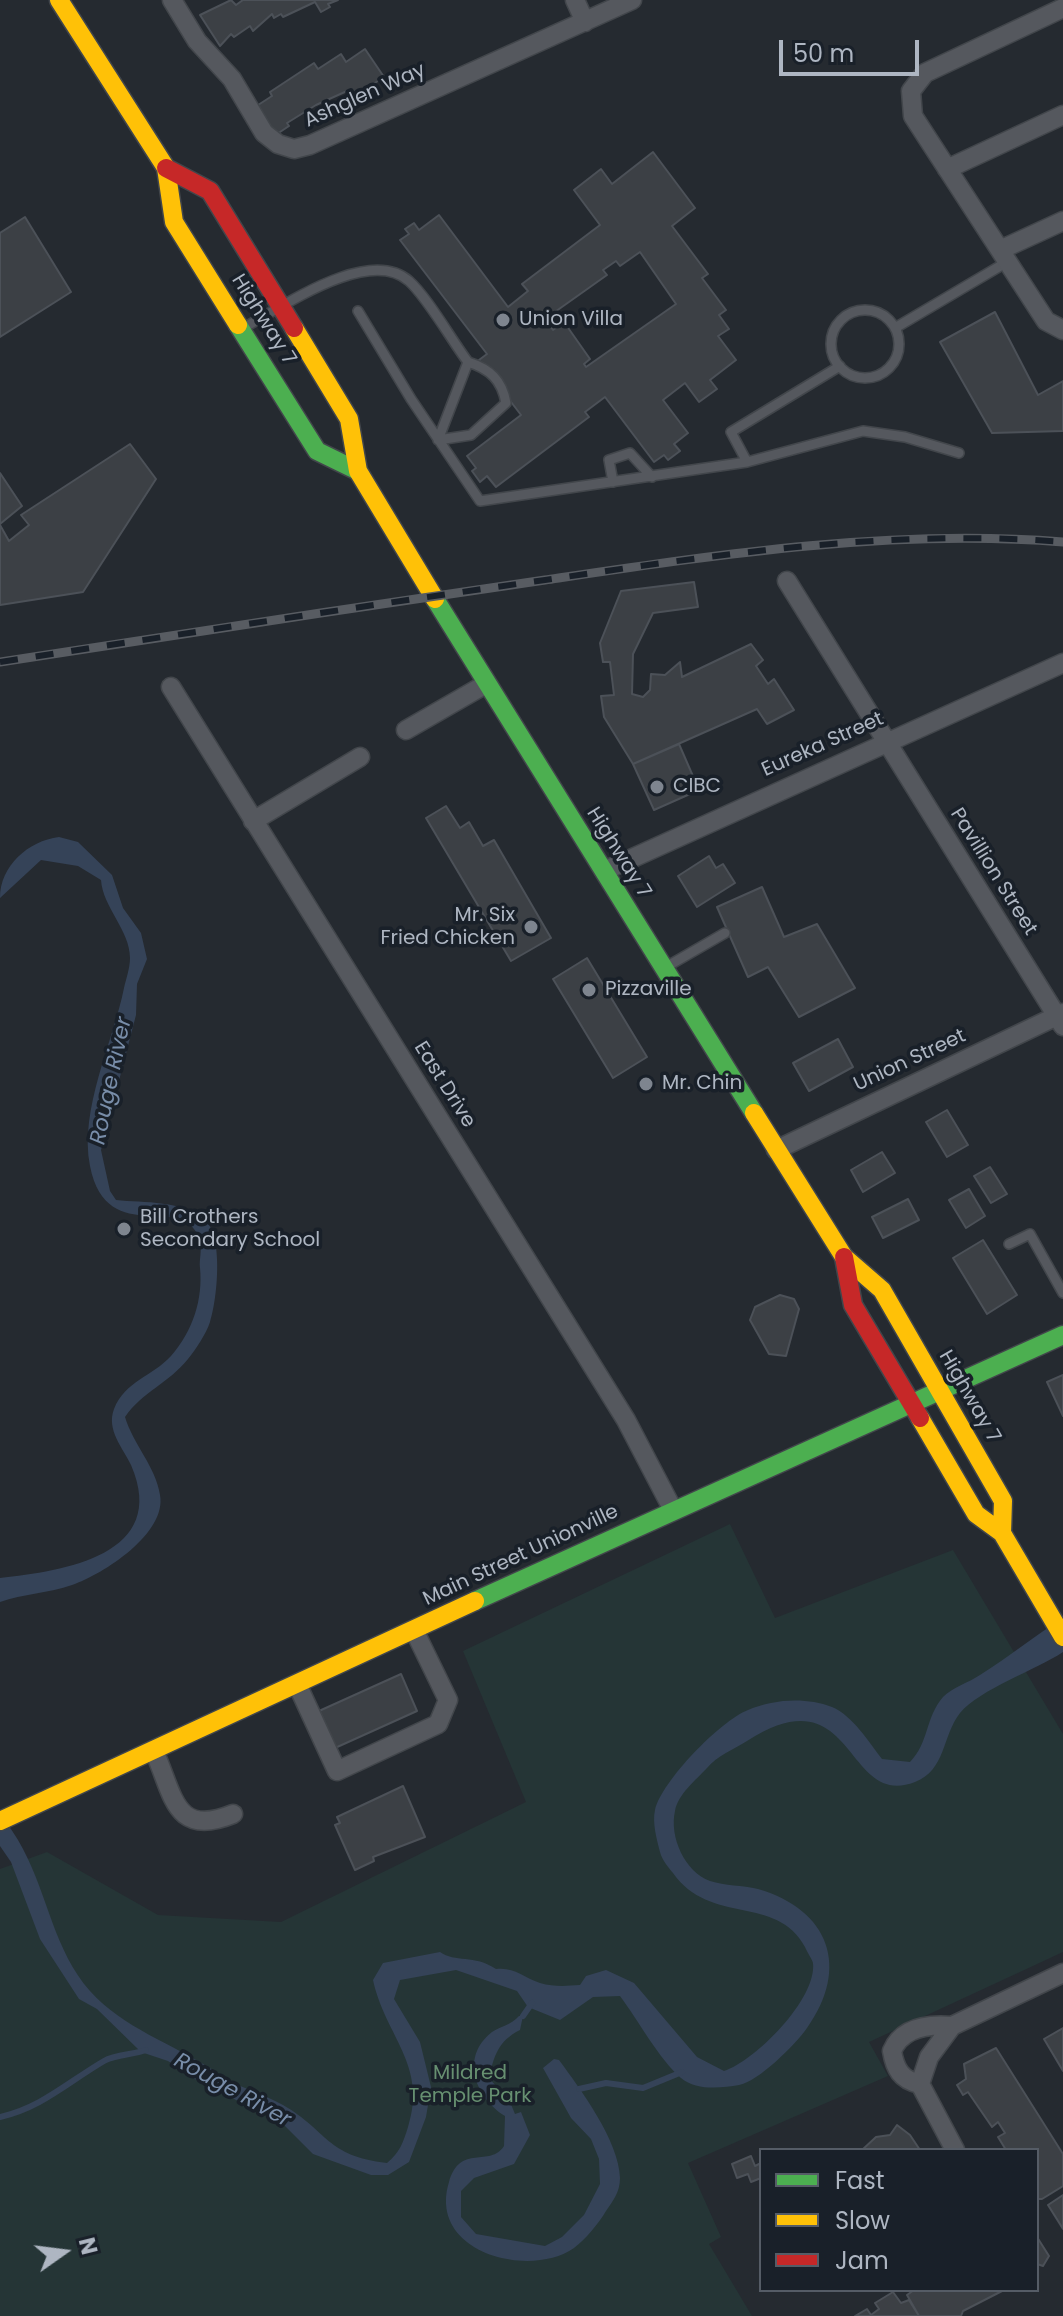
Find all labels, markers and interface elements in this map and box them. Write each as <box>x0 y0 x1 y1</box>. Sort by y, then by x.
scale bar <box>783 24 923 74</box>
text: 50 m <box>793 37 854 70</box>
street label: Ashglen Way <box>301 59 429 133</box>
street label: Highway 7 <box>226 270 300 370</box>
place label: Union Villa <box>519 308 623 332</box>
marker: Union Villa <box>494 311 512 329</box>
street label: Eureka Street <box>758 707 888 783</box>
place label: CIBC <box>673 775 721 799</box>
marker: CIBC <box>648 778 666 796</box>
street label: Highway 7 <box>581 803 655 903</box>
street label: Pavillion Street <box>944 804 1042 940</box>
place label: Mr. Six Fried Chicken <box>380 904 515 951</box>
marker: Mr. Six Fried Chicken <box>522 918 540 936</box>
place label: Pizzaville <box>605 978 692 1002</box>
marker: Pizzaville <box>580 981 598 999</box>
water label: Rouge River <box>86 1015 138 1147</box>
street label: Union Street <box>850 1025 970 1097</box>
street label: East Drive <box>408 1038 480 1132</box>
place label: Mr. Chin <box>662 1072 742 1096</box>
marker: Mr. Chin <box>637 1075 655 1093</box>
place label: Bill Crothers Secondary School <box>140 1206 320 1253</box>
marker: Bill Crothers Secondary School <box>115 1220 133 1238</box>
street label: Highway 7 <box>933 1347 1005 1447</box>
street label: Main Street Unionville <box>419 1500 623 1612</box>
water label: Rouge River <box>169 2048 295 2134</box>
park label: Mildred Temple Park <box>409 2062 531 2109</box>
legend <box>759 2148 1039 2292</box>
text: Fast <box>835 2164 885 2197</box>
text: Slow <box>835 2204 890 2237</box>
north arrow <box>24 2212 104 2292</box>
text: N <box>71 2234 105 2258</box>
text: Jam <box>835 2244 889 2277</box>

